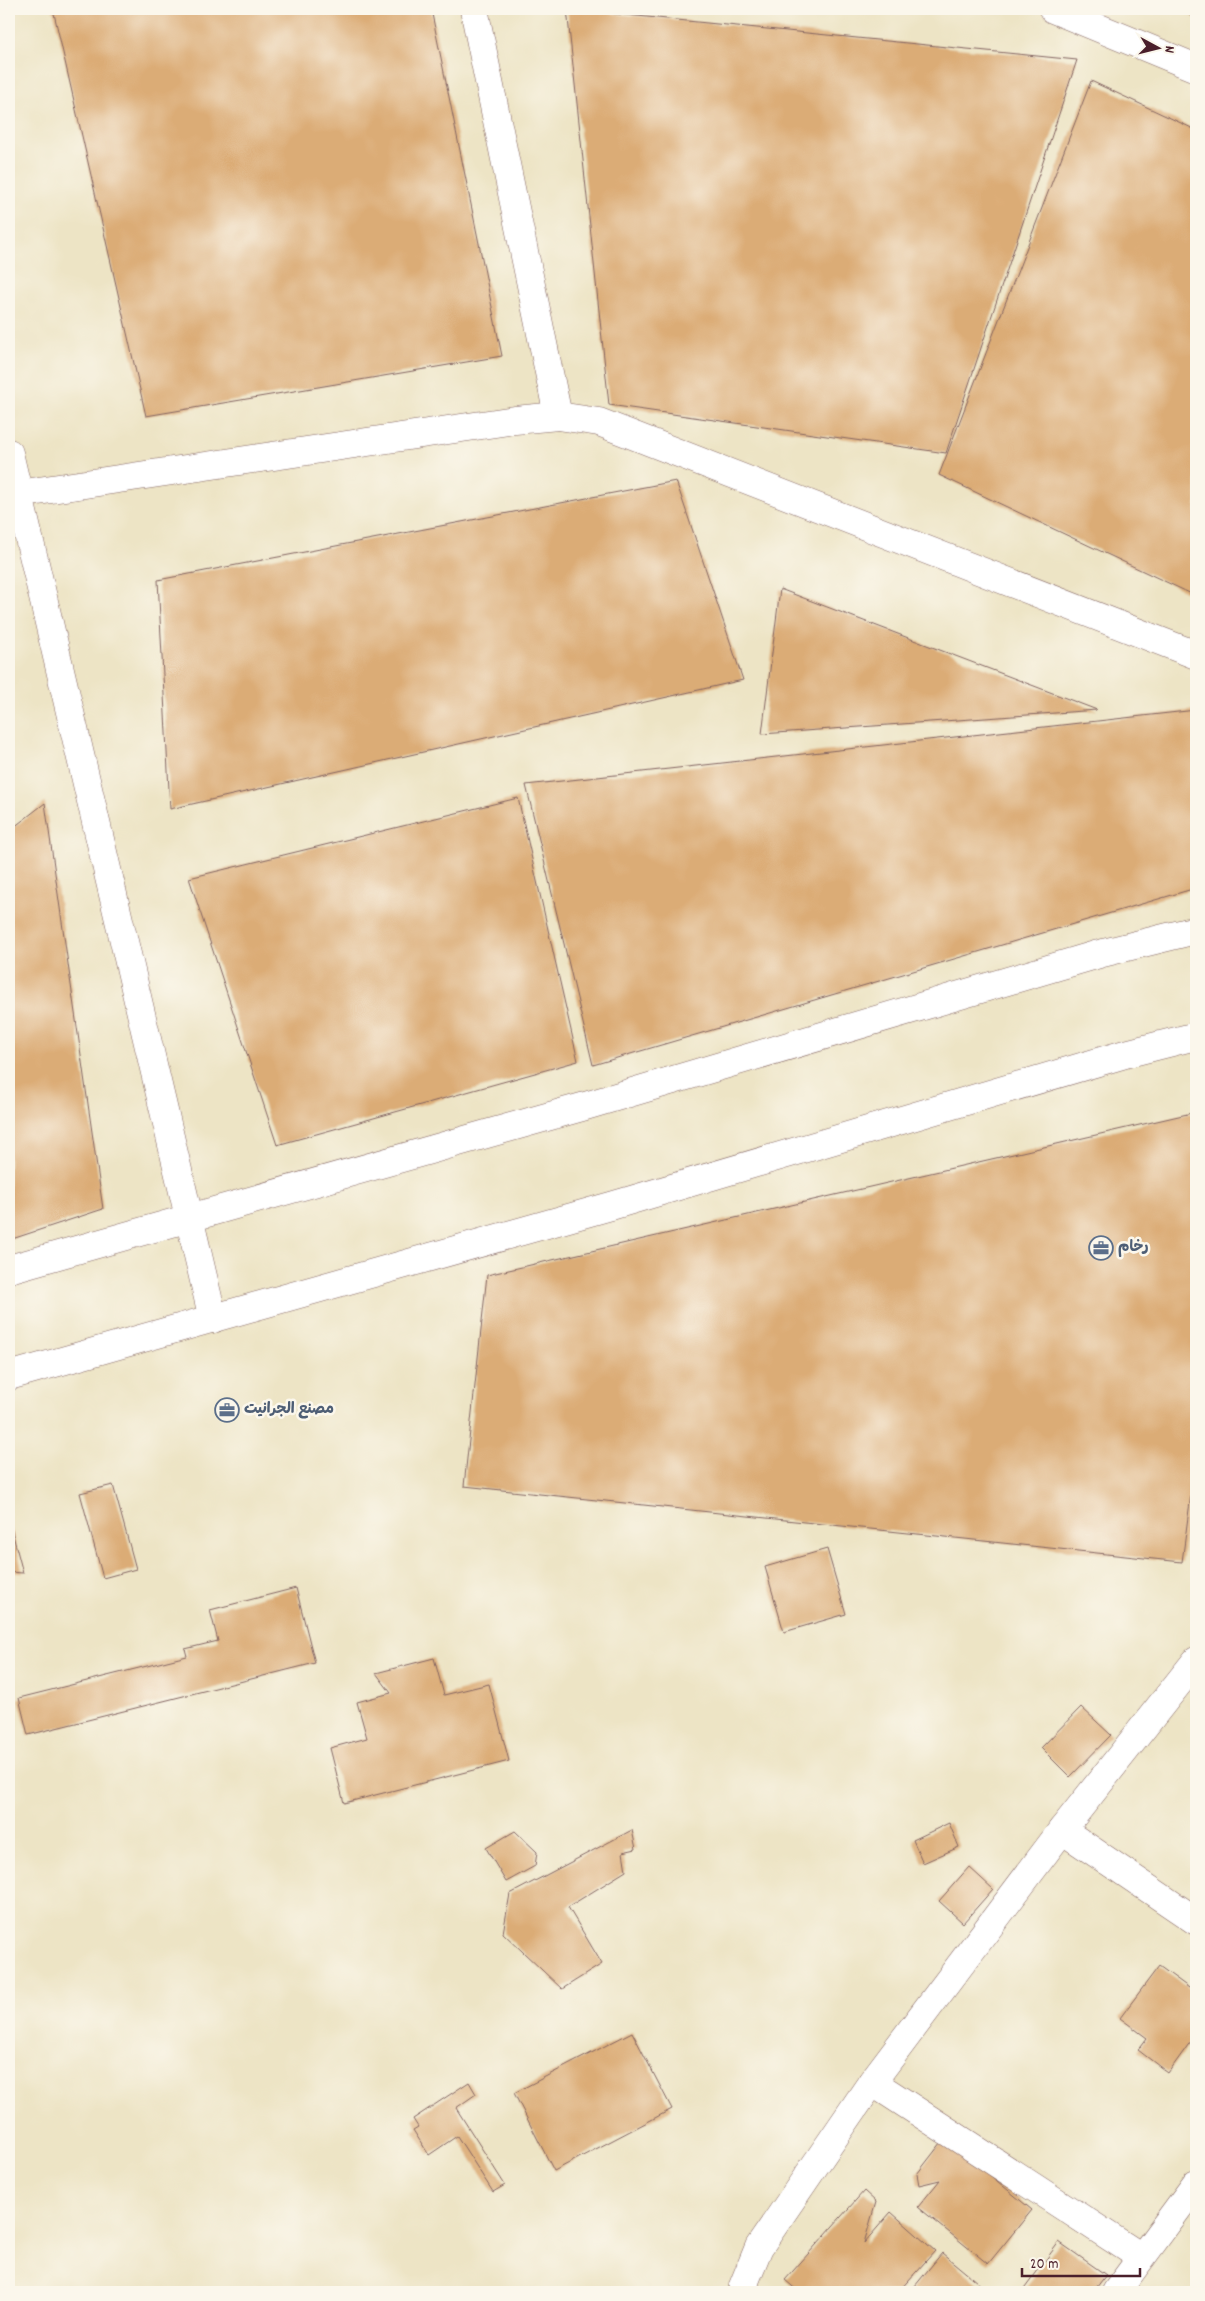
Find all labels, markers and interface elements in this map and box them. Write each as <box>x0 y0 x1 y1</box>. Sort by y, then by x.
north arrow <box>1132 22 1182 72</box>
text: N <box>1159 45 1179 54</box>
office icon: رخام <box>1088 1235 1114 1261</box>
place label: رخام <box>1118 1237 1149 1259</box>
office icon: مصنع الجرانيت <box>214 1397 240 1423</box>
place label: مصنع الجرانيت <box>244 1399 334 1421</box>
scale bar <box>1022 2246 1140 2278</box>
text: 20 m <box>1030 2254 1058 2276</box>

